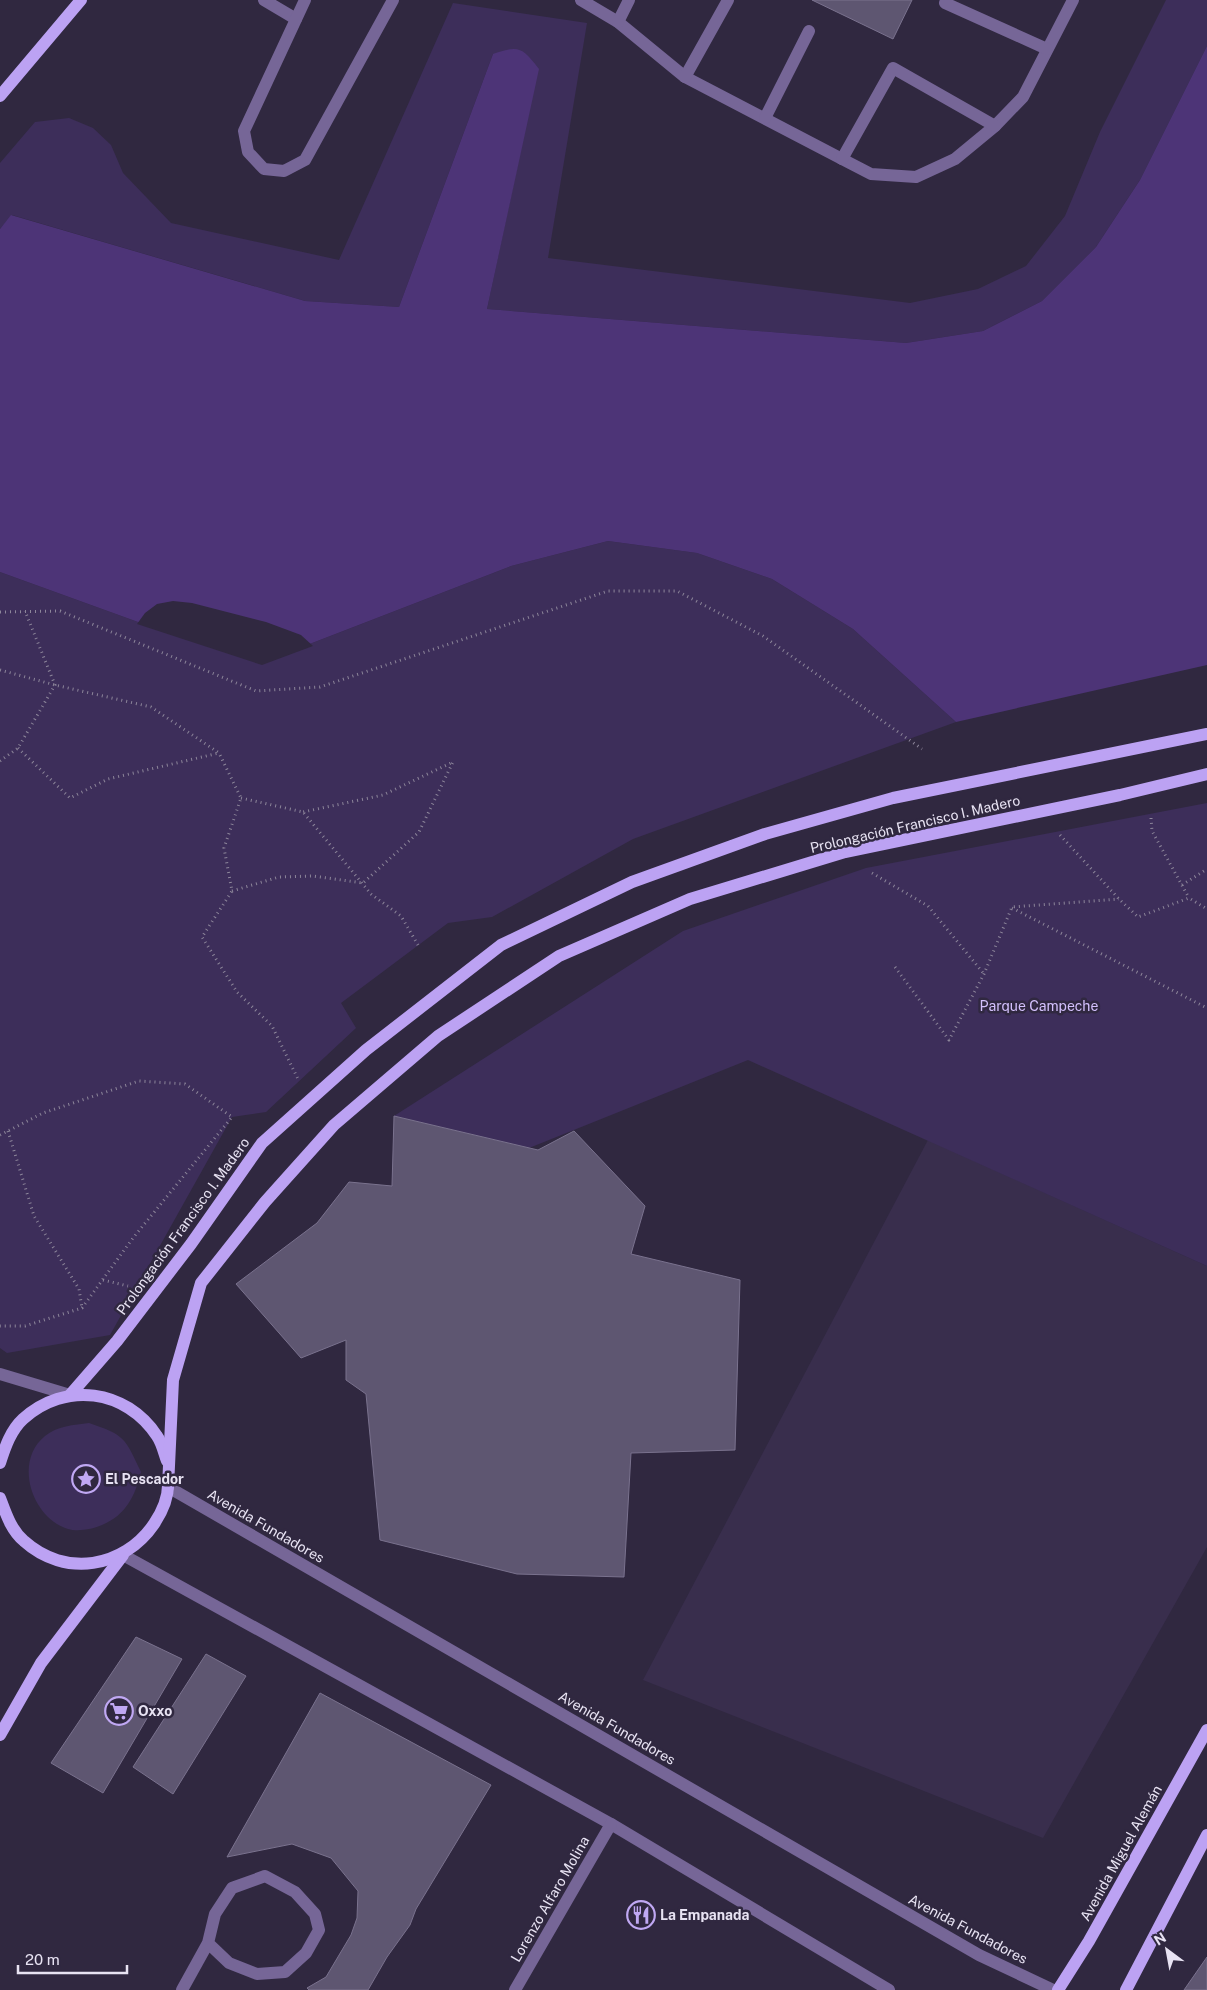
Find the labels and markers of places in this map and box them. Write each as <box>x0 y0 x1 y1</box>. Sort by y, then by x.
place icon: El Pescador <box>71 1464 101 1494</box>
place label: El Pescador <box>105 1471 184 1487</box>
supermarket icon: Oxxo <box>104 1696 134 1726</box>
place label: Oxxo <box>138 1703 172 1719</box>
restaurant icon: La Empanada <box>626 1900 656 1930</box>
place label: La Empanada <box>660 1907 749 1923</box>

